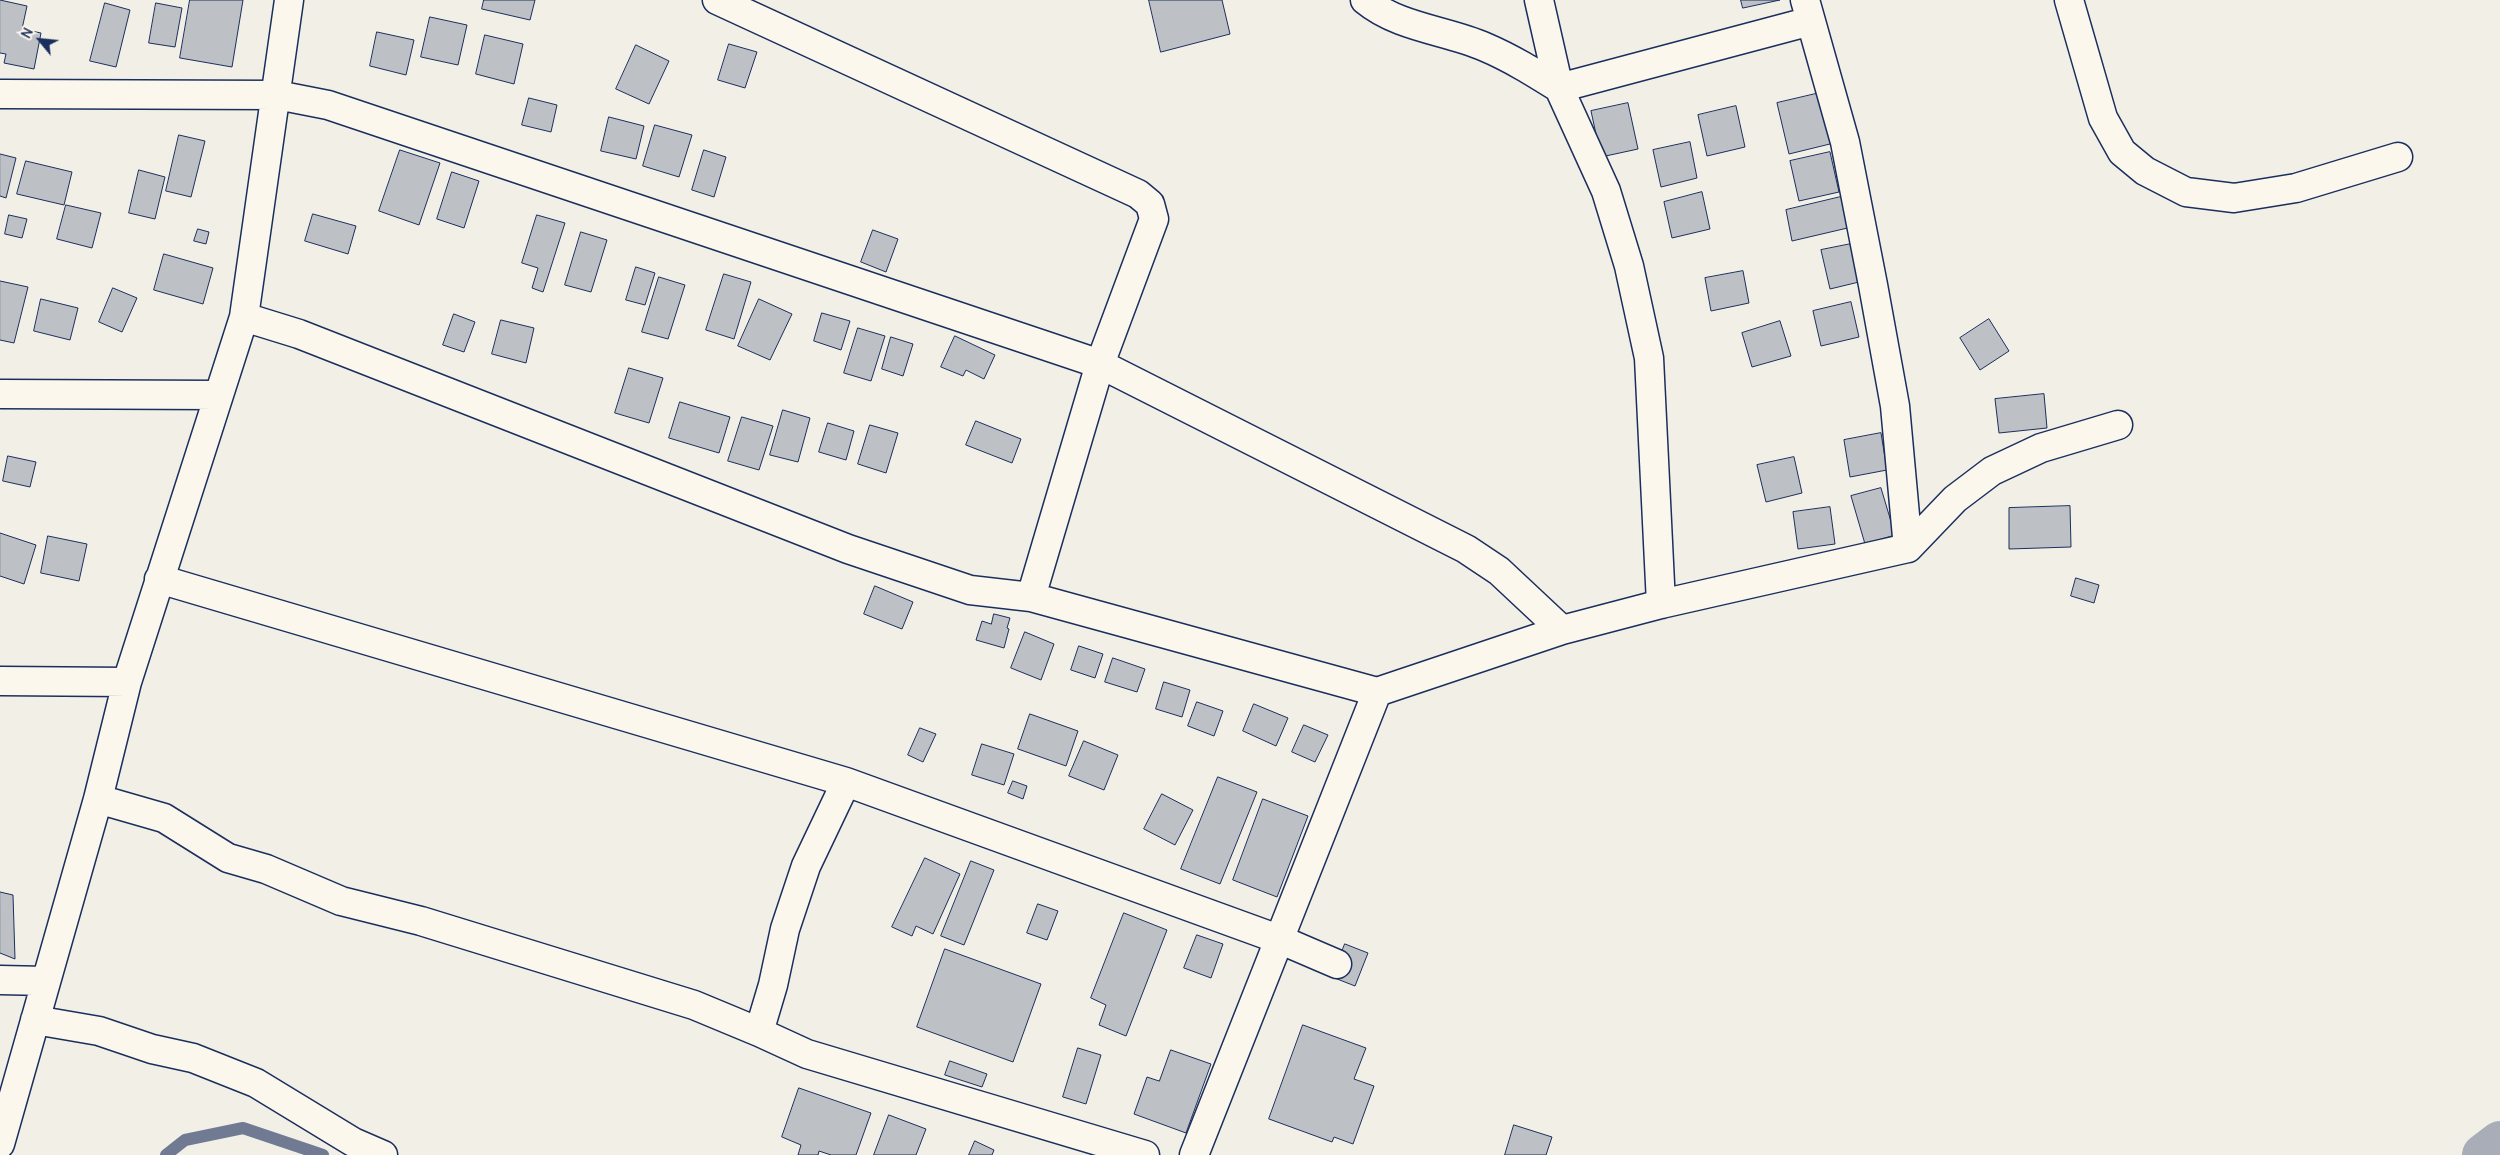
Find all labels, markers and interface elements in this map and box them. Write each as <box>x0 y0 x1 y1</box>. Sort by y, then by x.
north arrow <box>15 15 65 65</box>
text: N <box>17 24 37 41</box>

